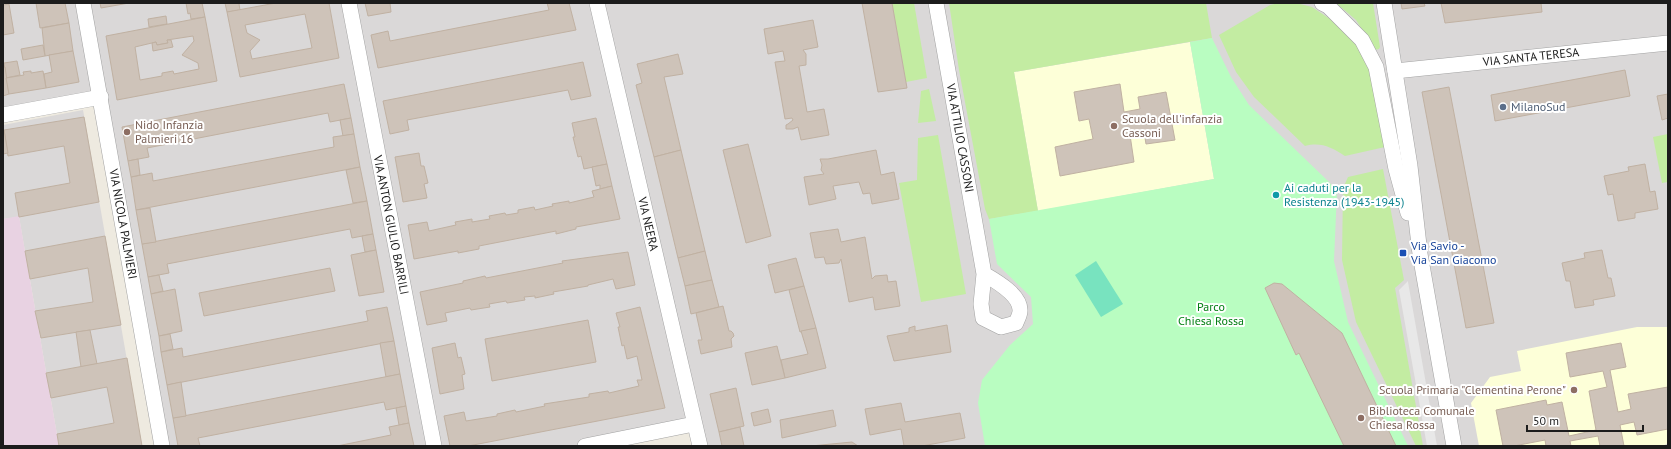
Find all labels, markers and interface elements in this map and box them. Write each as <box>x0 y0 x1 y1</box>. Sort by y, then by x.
street label: VIA SANTA TERESA <box>1481 44 1580 69</box>
street label: VIA ATTILIO CASSONI <box>943 81 977 193</box>
place label: MilanoSud <box>1511 99 1565 114</box>
marker: MilanoSud <box>1498 102 1508 112</box>
place label: Scuola dell'infanzia Cassoni <box>1122 111 1222 140</box>
place label: Nido Infanzia Palmieri 16 <box>135 117 203 146</box>
marker: Scuola dell'infanzia Cassoni <box>1109 121 1119 131</box>
marker: Nido Infanzia Palmieri 16 <box>122 127 132 137</box>
street label: VIA ANTON GIULIO BARRILI <box>370 153 412 296</box>
street label: VIA NICOLA PALMIERI <box>106 167 141 280</box>
place label: Ai caduti per la Resistenza (1943-1945) <box>1284 180 1404 209</box>
marker: Ai caduti per la Resistenza (1943-1945) <box>1271 190 1281 200</box>
street label: VIA NEERA <box>635 195 662 252</box>
place label: Via Savio - Via San Giacomo <box>1410 238 1497 267</box>
marker: Via Savio - Via San Giacomo <box>1398 248 1408 258</box>
park label: Parco Chiesa Rossa <box>1178 299 1244 328</box>
place label: Scuola Primaria "Clementina Perone" <box>1379 382 1566 397</box>
marker: Scuola Primaria "Clementina Perone" <box>1569 385 1579 395</box>
place label: Biblioteca Comunale Chiesa Rossa <box>1369 403 1475 432</box>
scale bar <box>1527 407 1643 433</box>
marker: Biblioteca Comunale Chiesa Rossa <box>1356 413 1366 423</box>
text: 50 m <box>1533 413 1559 428</box>

